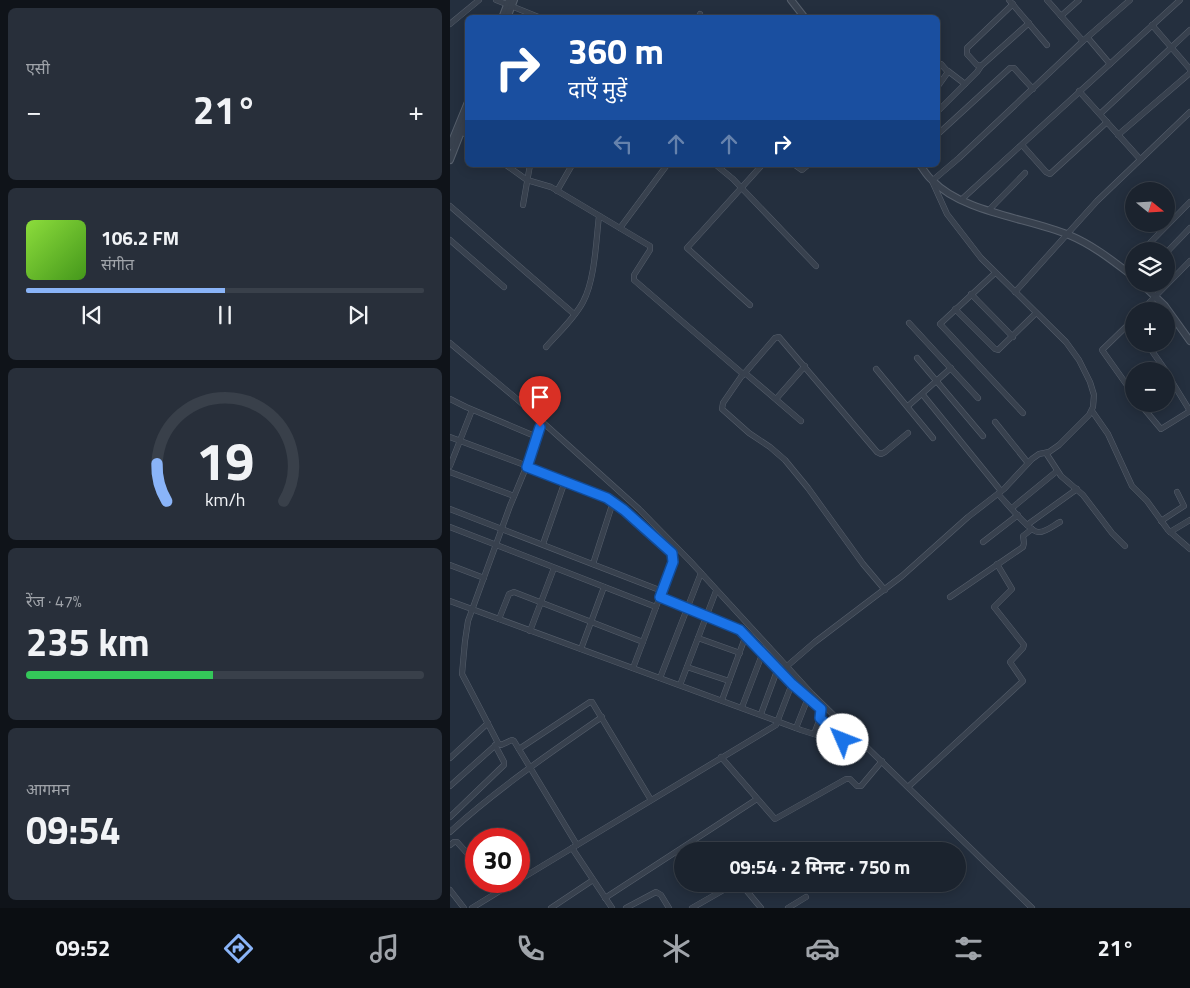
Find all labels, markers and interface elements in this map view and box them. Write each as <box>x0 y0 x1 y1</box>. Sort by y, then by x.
text: 360 m <box>568 24 664 78</box>
icon: right <box>485 35 550 100</box>
text: एसी <box>26 56 50 80</box>
text: दाएँ मुड़ें <box>568 72 627 106</box>
text: 21° <box>193 81 257 139</box>
text: − <box>26 89 42 132</box>
text: + <box>408 89 424 132</box>
icon: left <box>609 130 637 158</box>
icon: ahead <box>662 130 690 158</box>
icon: ahead <box>715 130 743 158</box>
icon: right <box>768 130 796 158</box>
north arrow <box>1125 182 1175 232</box>
map controls <box>1125 182 1175 412</box>
text: 106.2 FM <box>101 223 179 252</box>
button: layers <box>1125 242 1175 292</box>
text: संगीत <box>101 252 134 276</box>
icon: previous <box>78 301 106 329</box>
icon: pause <box>211 301 239 329</box>
icon: next <box>344 301 372 329</box>
button: + <box>1125 302 1175 352</box>
button: − <box>1125 362 1175 412</box>
pin <box>519 376 561 427</box>
icon: arrive <box>526 383 554 411</box>
text: 19 <box>196 421 254 500</box>
text: km/h <box>205 486 245 513</box>
text: रेंज · 47% <box>26 589 82 613</box>
text: 235 km <box>26 613 150 671</box>
position arrow <box>816 713 868 765</box>
text: आगमन <box>26 777 70 801</box>
text: 09:54 <box>26 801 121 859</box>
speed limit sign: 30 <box>465 828 530 893</box>
text: 09:54 · 2 मिनट · 750 m <box>730 852 910 881</box>
text: 09:52 <box>56 931 110 965</box>
icon: directions <box>221 931 256 966</box>
icon: music <box>367 931 402 966</box>
icon: phone <box>513 931 548 966</box>
icon: climate <box>659 931 694 966</box>
icon: car <box>805 931 840 966</box>
icon: filters <box>951 931 986 966</box>
text: 21° <box>1097 931 1134 965</box>

